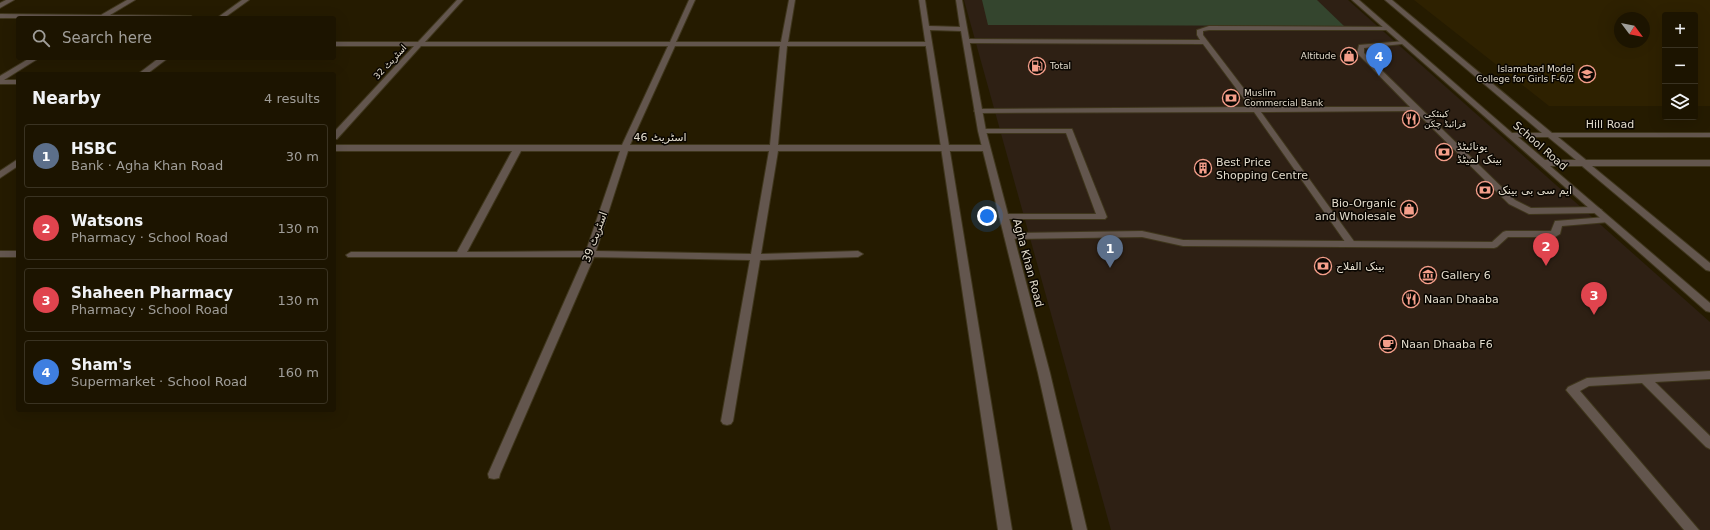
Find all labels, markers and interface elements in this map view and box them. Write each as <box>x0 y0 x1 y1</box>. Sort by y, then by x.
north arrow <box>1614 12 1650 48</box>
map controls <box>1662 12 1698 120</box>
button: + <box>1662 12 1698 48</box>
search box <box>16 16 336 60</box>
icon: search <box>30 27 52 49</box>
text: Search here <box>62 29 152 47</box>
street label: اسٹریٹ 32 <box>372 43 408 81</box>
pin: 4 <box>1366 43 1392 76</box>
shop icon: Altitude <box>1339 46 1359 66</box>
button: − <box>1662 48 1698 84</box>
place label: Altitude <box>1301 51 1336 61</box>
fuel station icon: Total <box>1027 56 1047 76</box>
place label: Total <box>1049 61 1071 71</box>
place label: Islamabad Model College for Girls F-6/2 <box>1476 64 1574 84</box>
school or university icon: Islamabad Model College for Girls F-6/2 <box>1577 64 1597 84</box>
button: layers <box>1662 84 1698 120</box>
text: Nearby <box>32 88 101 108</box>
bank icon: Muslim Commercial Bank <box>1221 88 1241 108</box>
place label: Muslim Commercial Bank <box>1244 88 1324 108</box>
text: 4 results <box>264 91 320 106</box>
restaurant icon: کینٹکی فرائیڈ چکن <box>1401 109 1421 129</box>
place label: کینٹکی فرائیڈ چکن <box>1424 109 1466 129</box>
street label: Hill Road <box>1586 118 1634 131</box>
street label: School Road <box>1510 119 1570 173</box>
street label: اسٹریٹ 46 <box>633 131 687 144</box>
text: HSBC <box>71 140 117 158</box>
place label: یونائیٹڈ بینک لمیٹڈ <box>1457 140 1502 166</box>
bank icon: یونائیٹڈ بینک لمیٹڈ <box>1434 142 1454 162</box>
text: 1 <box>41 149 51 164</box>
text: 30 m <box>286 149 319 164</box>
place label: Best Price Shopping Centre <box>1216 156 1308 182</box>
text: Bank · Agha Khan Road <box>71 158 223 173</box>
building icon: Best Price Shopping Centre <box>1193 158 1213 178</box>
bank icon: ایم سی بی بینک <box>1475 180 1495 200</box>
place label: ایم سی بی بینک <box>1498 184 1572 197</box>
place label: Bio-Organic and Wholesale <box>1315 197 1396 223</box>
shop icon: Bio-Organic and Wholesale <box>1399 199 1419 219</box>
your location <box>977 206 997 226</box>
street label: اسٹریٹ 39 <box>580 210 610 264</box>
text: Watsons <box>71 212 143 230</box>
street label: Agha Khan Road <box>1010 218 1046 308</box>
text: 2 <box>41 221 51 236</box>
text: 130 m <box>277 221 319 236</box>
text: Pharmacy · School Road <box>71 230 228 245</box>
pin: 2 <box>1533 233 1559 266</box>
pin: 1 <box>1097 235 1123 268</box>
bank icon: بینک الفلاح <box>1313 256 1333 276</box>
place label: بینک الفلاح <box>1336 260 1385 273</box>
museum icon: Gallery 6 <box>1418 265 1438 285</box>
place label: Gallery 6 <box>1441 269 1491 282</box>
pin: 3 <box>1581 282 1607 315</box>
text: Shaheen Pharmacy <box>71 284 233 302</box>
restaurant icon: Naan Dhaaba <box>1401 289 1421 309</box>
text: 3 <box>41 293 51 308</box>
text: 130 m <box>277 293 319 308</box>
place label: Naan Dhaaba <box>1424 293 1499 306</box>
text: Pharmacy · School Road <box>71 302 228 317</box>
cafe icon: Naan Dhaaba F6 <box>1378 334 1398 354</box>
place label: Naan Dhaaba F6 <box>1401 338 1493 351</box>
text: Sham's <box>71 356 132 374</box>
text: 4 <box>41 365 51 380</box>
text: 160 m <box>277 365 319 380</box>
text: Supermarket · School Road <box>71 374 247 389</box>

